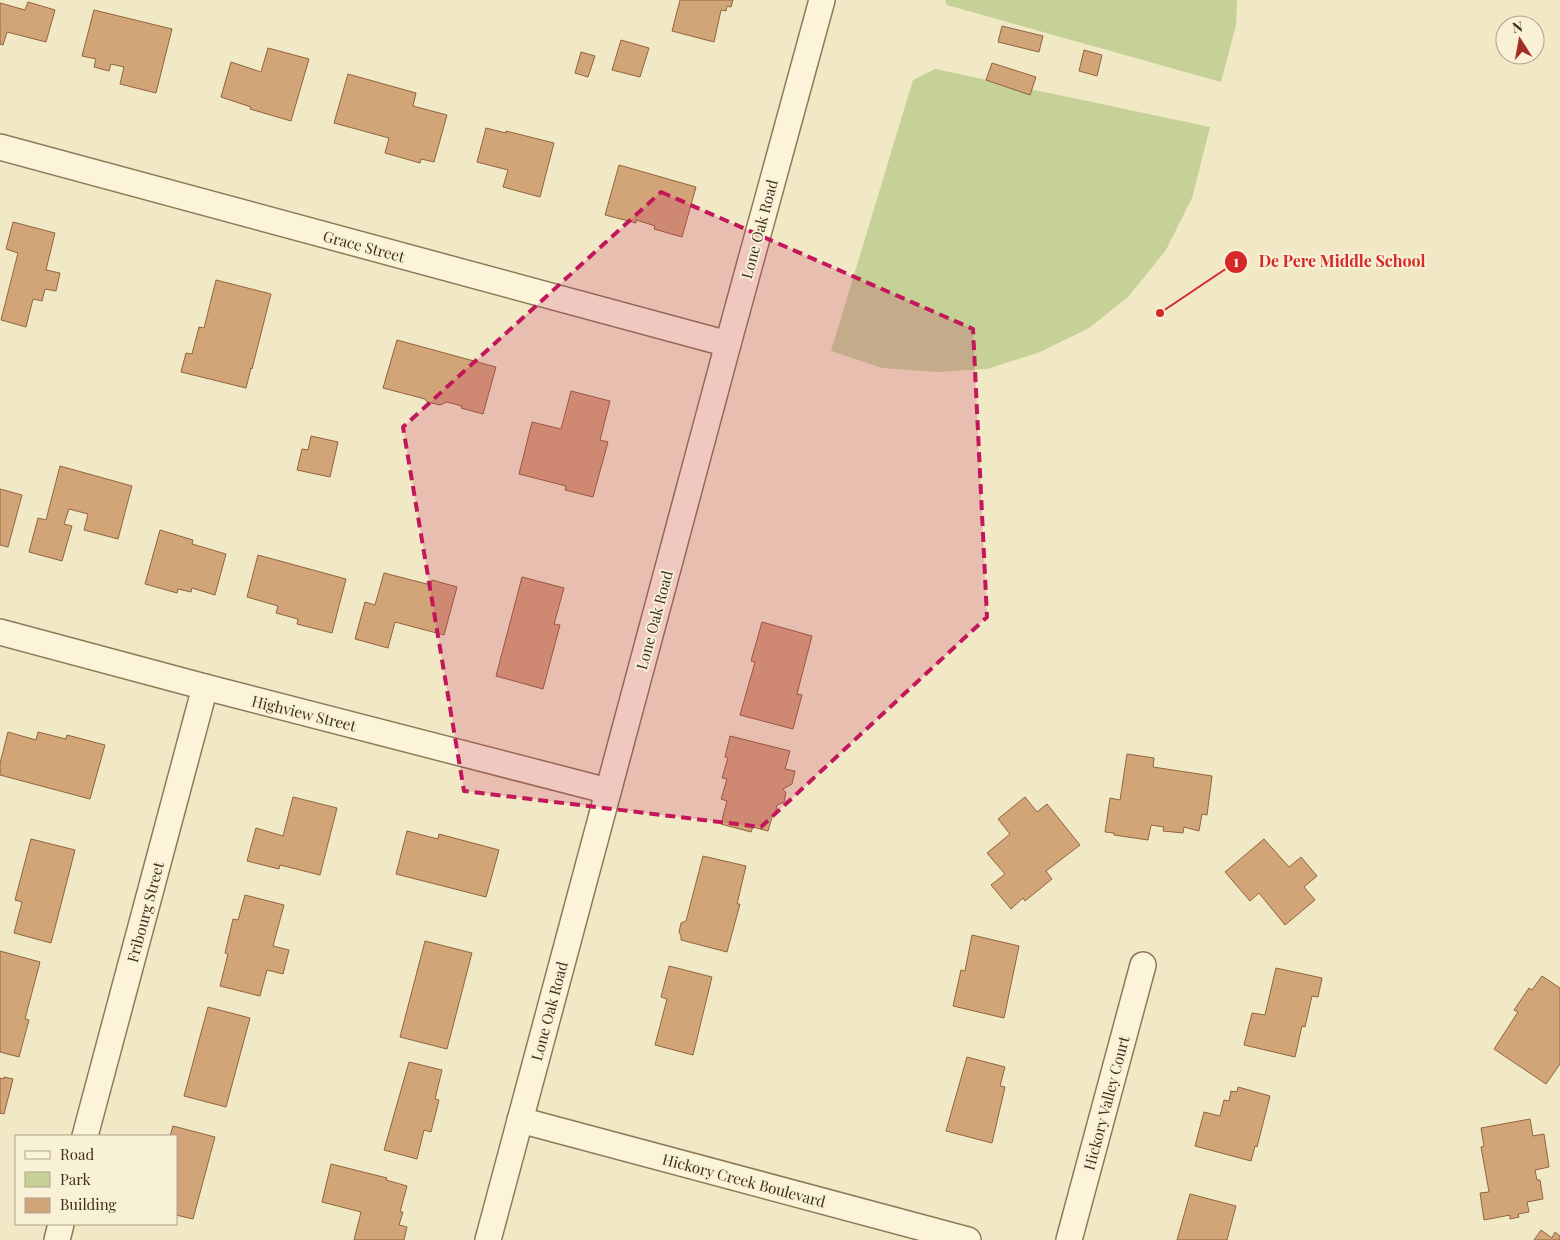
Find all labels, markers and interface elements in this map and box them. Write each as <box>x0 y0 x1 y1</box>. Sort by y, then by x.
north arrow <box>1495 15 1545 65</box>
text: N <box>1511 16 1524 37</box>
street label: Lone Oak Road <box>736 177 782 281</box>
street label: Grace Street <box>321 226 408 267</box>
callout: De Pere Middle School <box>1224 246 1435 277</box>
text: De Pere Middle School <box>1259 250 1425 271</box>
text: 1 <box>1233 251 1239 271</box>
street label: Lone Oak Road <box>631 568 677 672</box>
street label: Highview Street <box>250 690 359 736</box>
street label: Fribourg Street <box>122 859 168 965</box>
street label: Lone Oak Road <box>526 959 572 1063</box>
street label: Hickory Valley Court <box>1078 1033 1134 1172</box>
legend <box>15 1135 178 1225</box>
text: Road <box>60 1144 94 1164</box>
street label: Hickory Creek Boulevard <box>660 1149 828 1211</box>
text: Park <box>60 1169 92 1189</box>
text: Building <box>60 1194 117 1214</box>

